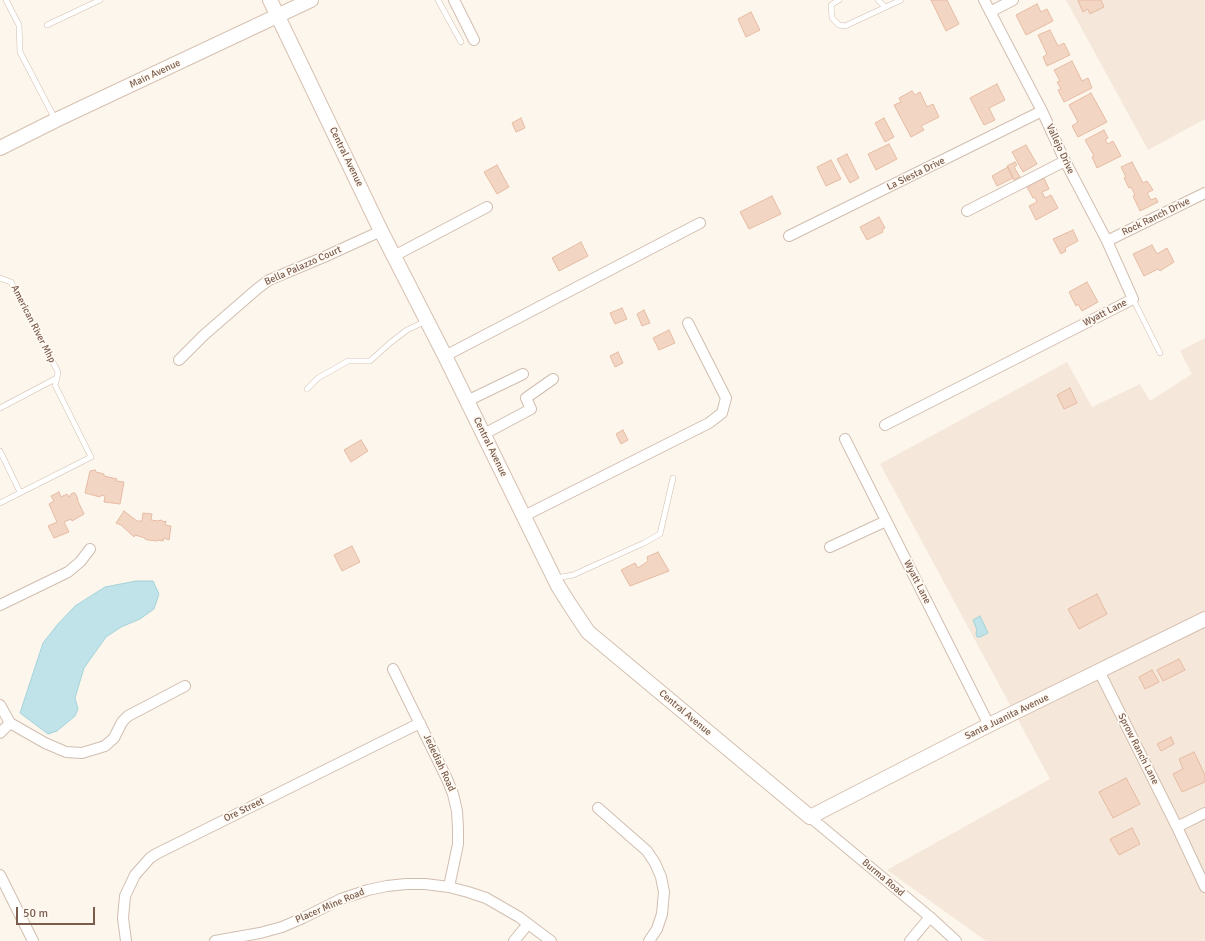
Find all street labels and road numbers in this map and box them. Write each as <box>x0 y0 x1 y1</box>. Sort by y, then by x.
street label: Main Avenue <box>128 57 182 91</box>
street label: Vallejo Drive <box>1043 122 1077 176</box>
street label: Central Avenue <box>326 125 366 189</box>
street label: La Siesta Drive <box>885 155 947 193</box>
street label: Rock Ranch Drive <box>1120 195 1192 239</box>
street label: Bella Palazzo Court <box>263 244 343 288</box>
street label: American River Mhp <box>8 283 58 365</box>
street label: Wyatt Lane <box>1081 297 1129 329</box>
street label: Central Avenue <box>470 415 510 479</box>
street label: Wyatt Lane <box>901 558 933 606</box>
street label: Central Avenue <box>656 688 714 738</box>
street label: Santa Juanita Avenue <box>963 691 1051 743</box>
street label: Sprow Ranch Lane <box>1115 711 1161 787</box>
street label: Jedediah Road <box>420 732 458 794</box>
street label: Ore Street <box>222 795 266 825</box>
street label: Burma Road <box>859 857 907 899</box>
street label: Placer Mine Road <box>294 886 366 926</box>

